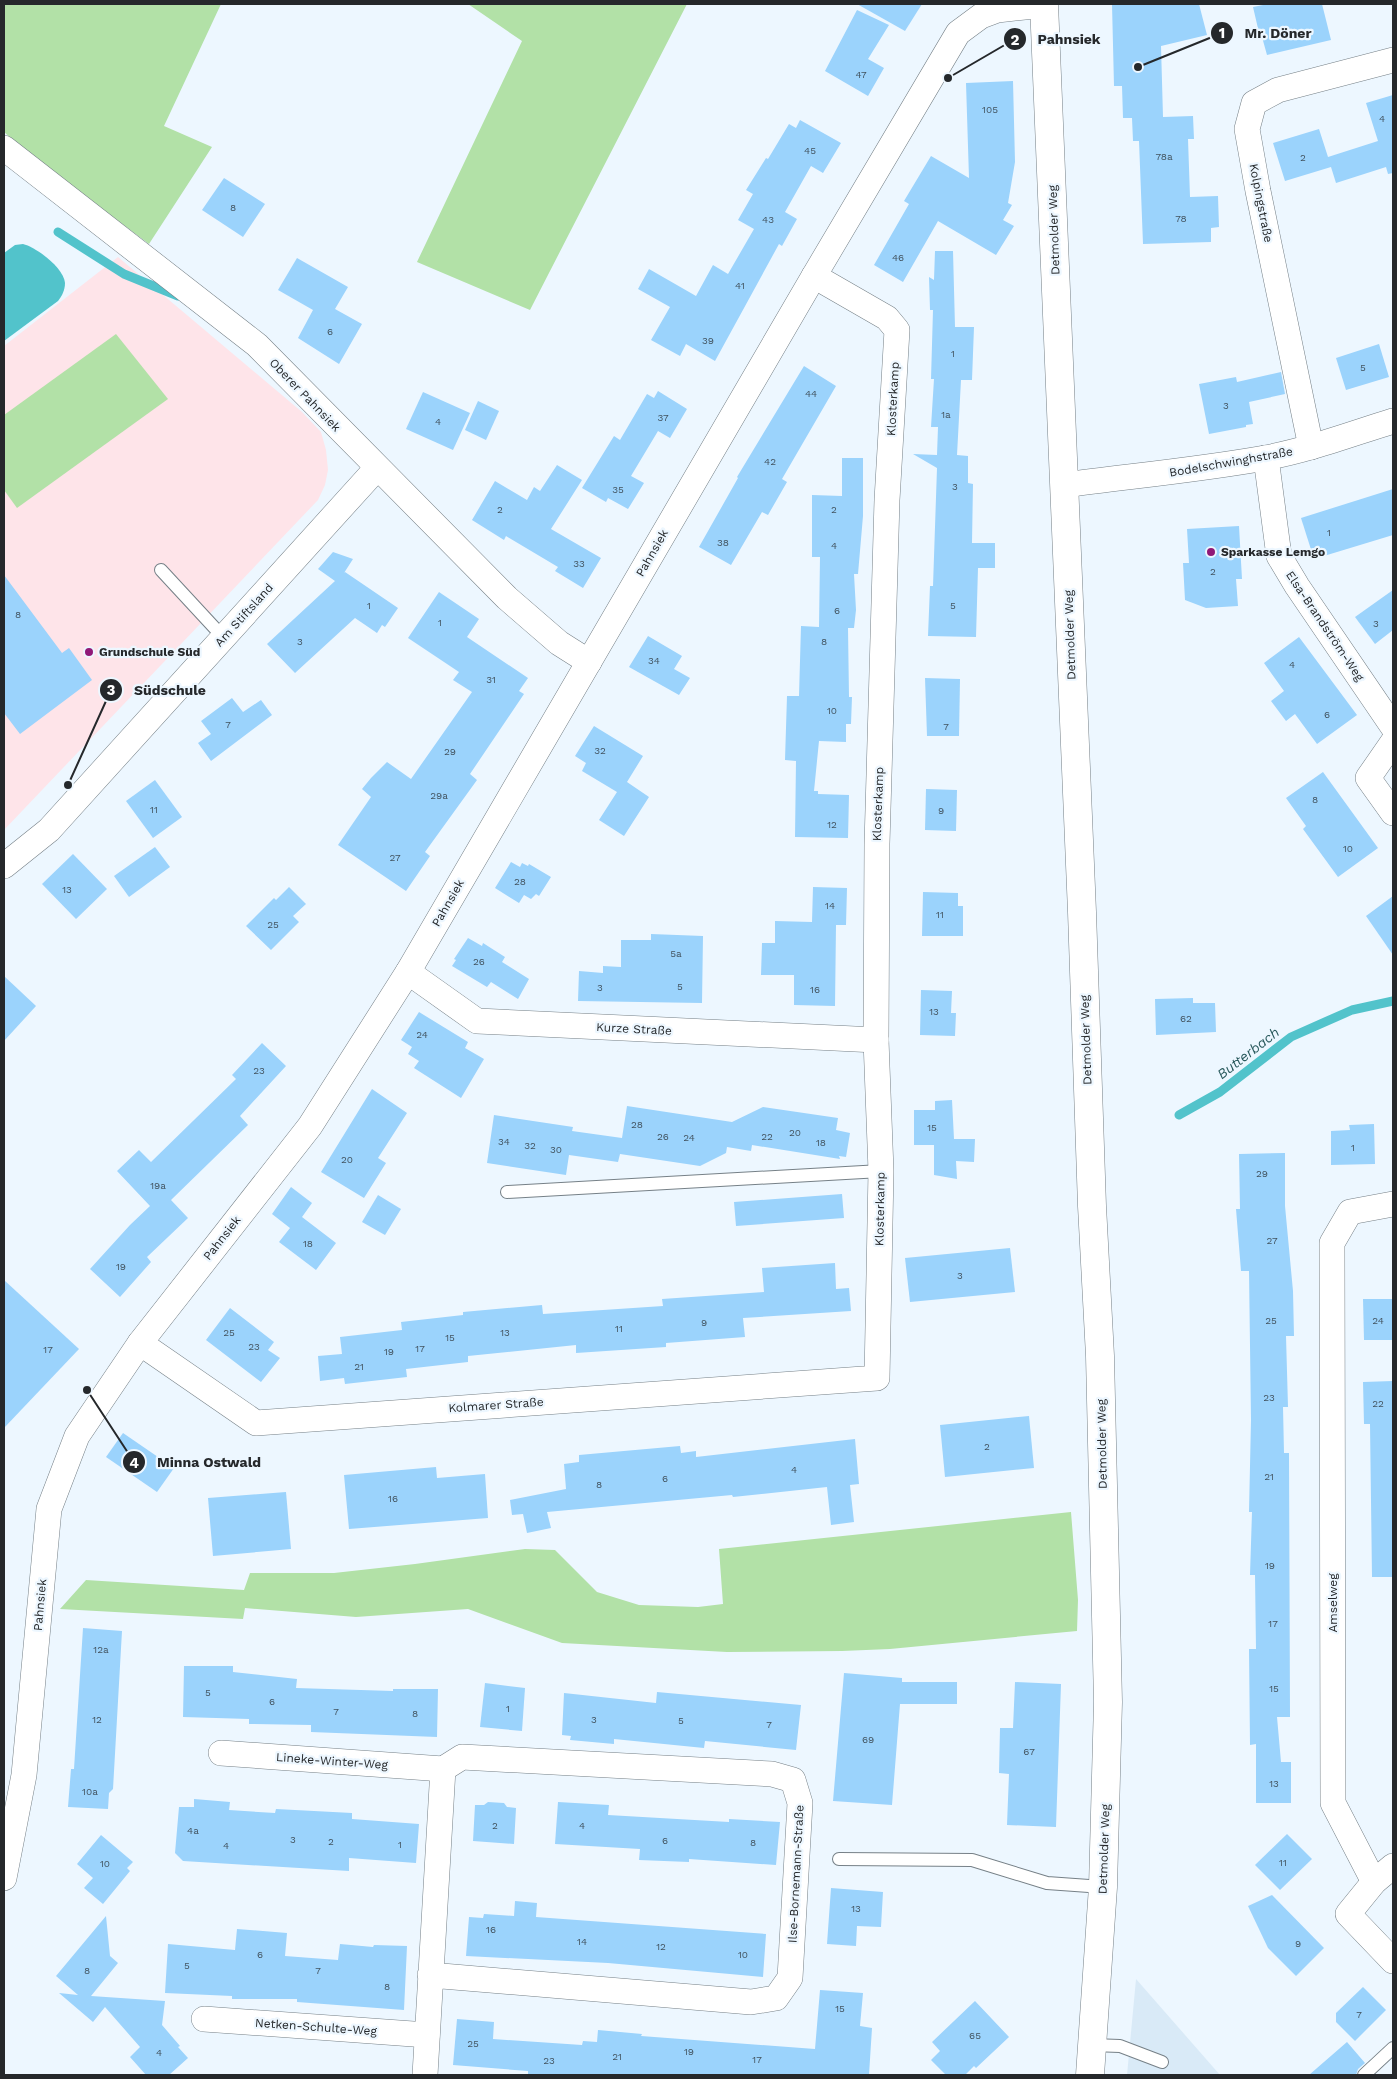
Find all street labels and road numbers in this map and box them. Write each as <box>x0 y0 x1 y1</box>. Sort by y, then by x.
street label: Kolpingstraße <box>1246 162 1276 244</box>
street label: Detmolder Weg <box>1045 184 1063 275</box>
street label: Oberer Pahnsiek <box>267 356 343 435</box>
street label: Klosterkamp <box>884 362 902 436</box>
street label: Bodelschwinghstraße <box>1168 444 1294 480</box>
street label: Pahnsiek <box>633 527 671 579</box>
street label: Elsa-Brandström-Weg <box>1283 568 1367 684</box>
street label: Am Stiftsland <box>212 580 276 650</box>
street label: Detmolder Weg <box>1061 589 1079 680</box>
street label: Klosterkamp <box>870 767 886 841</box>
street label: Pahnsiek <box>429 877 467 929</box>
street label: Detmolder Weg <box>1077 994 1095 1085</box>
street label: Kurze Straße <box>596 1020 672 1038</box>
street label: Klosterkamp <box>872 1172 888 1246</box>
street label: Pahnsiek <box>200 1213 244 1263</box>
street label: Kolmarer Straße <box>448 1395 544 1415</box>
street label: Detmolder Weg <box>1094 1398 1110 1489</box>
street label: Amselweg <box>1326 1573 1340 1633</box>
street label: Pahnsiek <box>31 1578 49 1632</box>
street label: Lineke-Winter-Weg <box>276 1750 389 1772</box>
street label: Detmolder Weg <box>1095 1803 1113 1894</box>
street label: Ilse-Bornemann-Straße <box>785 1805 807 1943</box>
street label: Netken-Schulte-Weg <box>255 2016 378 2038</box>

